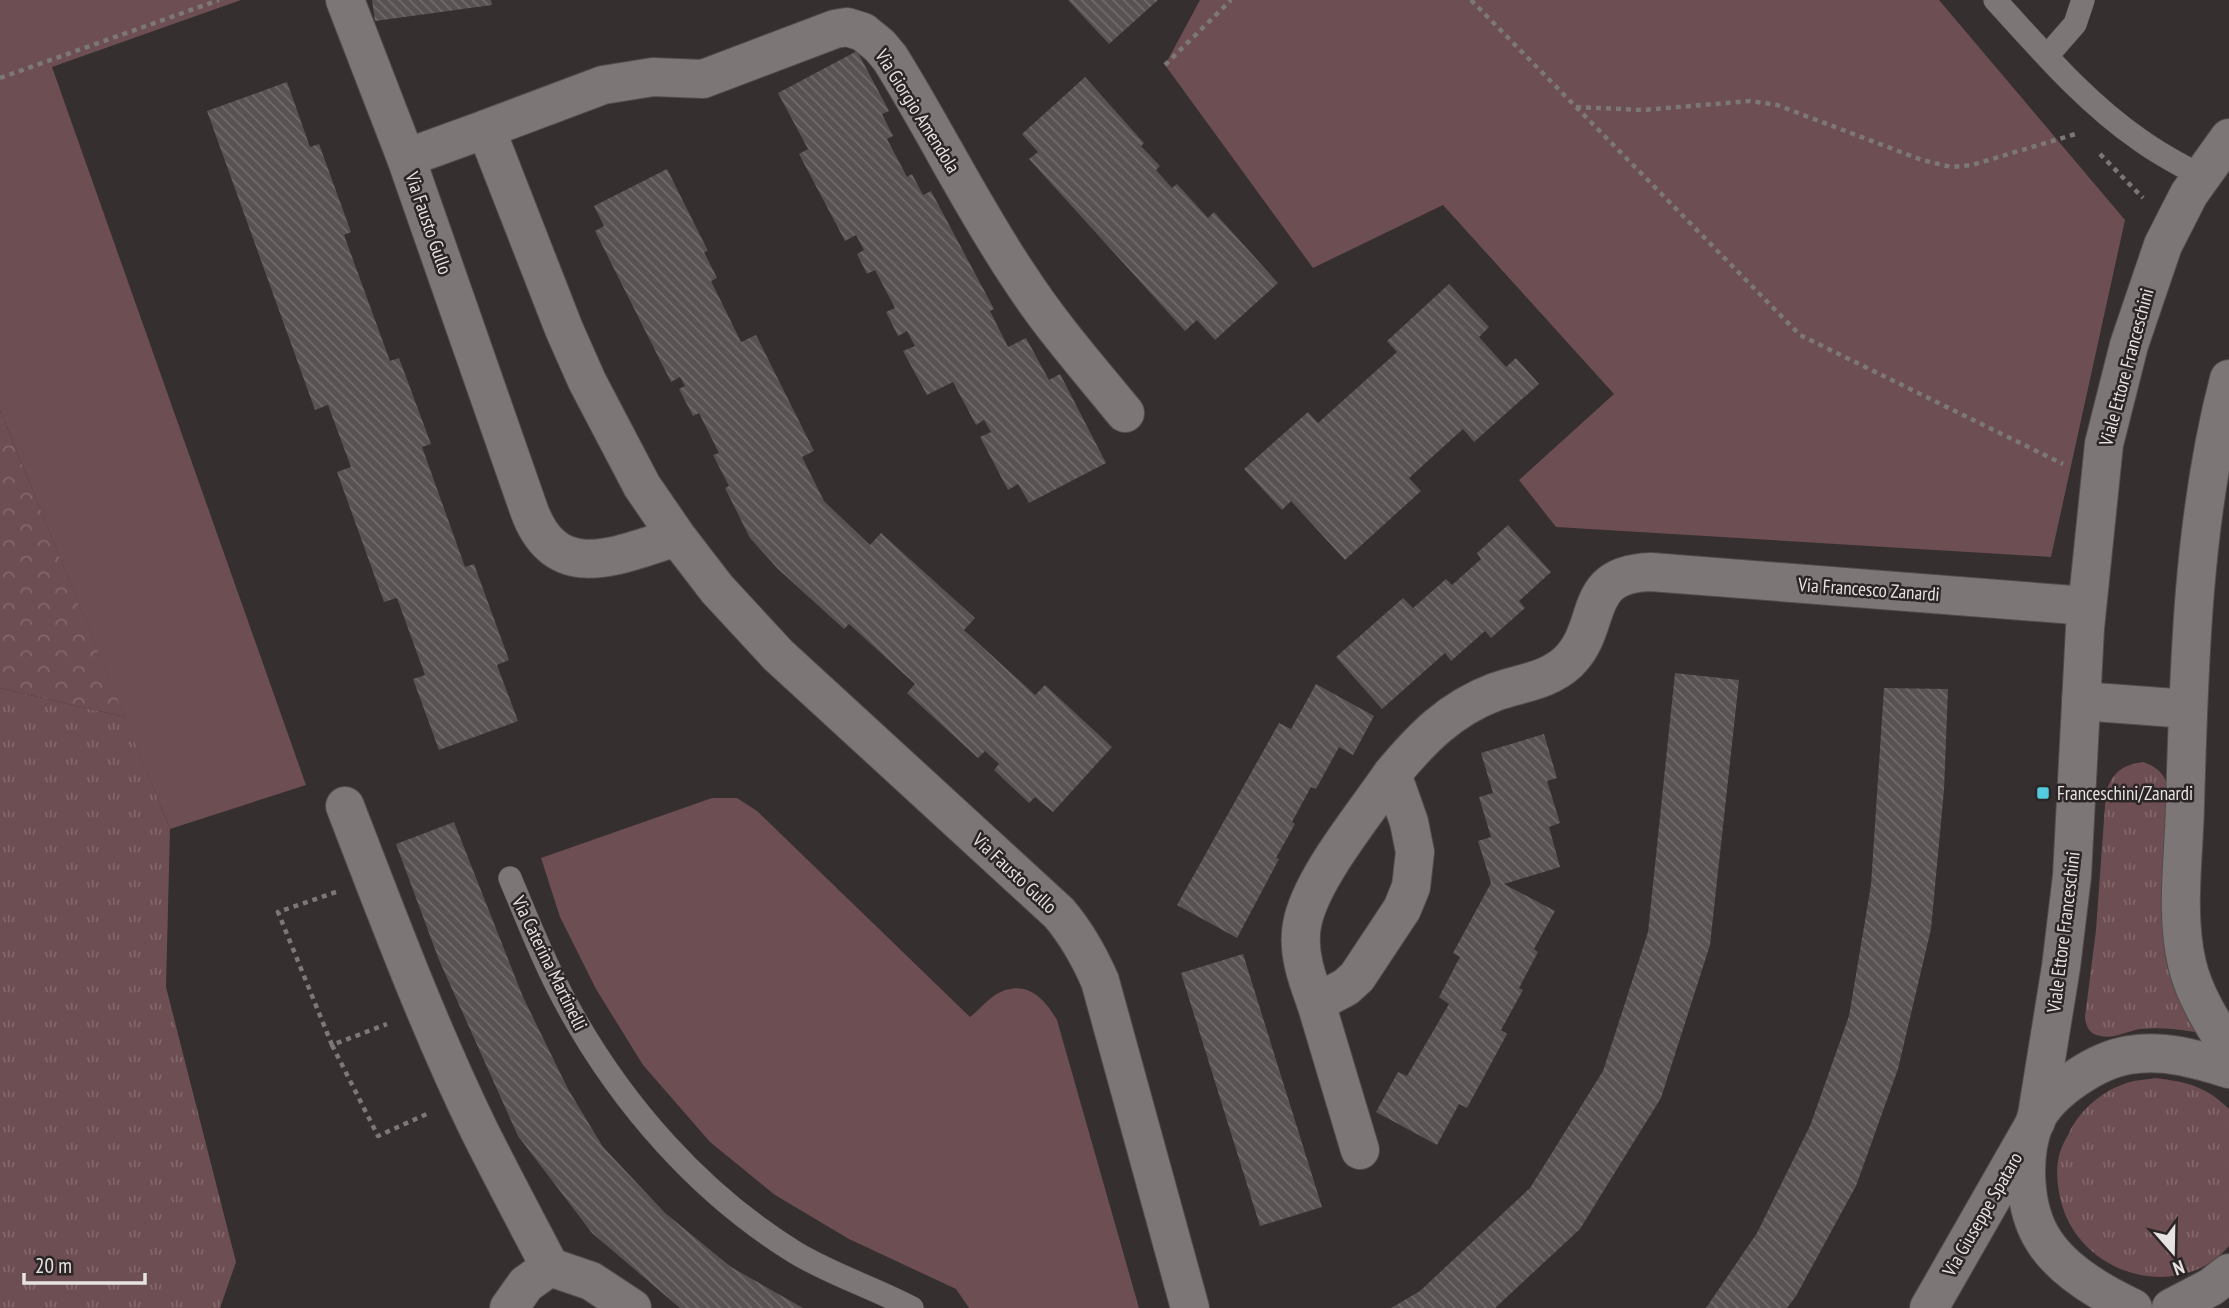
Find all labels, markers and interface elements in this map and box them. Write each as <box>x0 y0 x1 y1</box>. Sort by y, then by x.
street label: Via Giorgio Amendola <box>870 44 966 177</box>
street label: Via Fausto Gullo <box>400 168 458 277</box>
street label: Viale Ettore Franceschini <box>2093 286 2159 449</box>
street label: Via Francesco Zanardi <box>1796 572 1941 606</box>
place label: Franceschini/Zanardi <box>2057 781 2193 805</box>
marker: Franceschini/Zanardi <box>2035 785 2051 801</box>
street label: Via Fausto Gullo <box>967 827 1062 918</box>
street label: Viale Ettore Franceschini <box>2041 850 2085 1015</box>
street label: Via Caterina Martinelli <box>507 891 593 1034</box>
street label: Via Giuseppe Spataro <box>1936 1148 2027 1281</box>
north arrow <box>2138 1217 2208 1287</box>
scale bar <box>24 1242 145 1286</box>
text: 20 m <box>35 1252 72 1279</box>
text: N <box>2170 1255 2188 1281</box>

